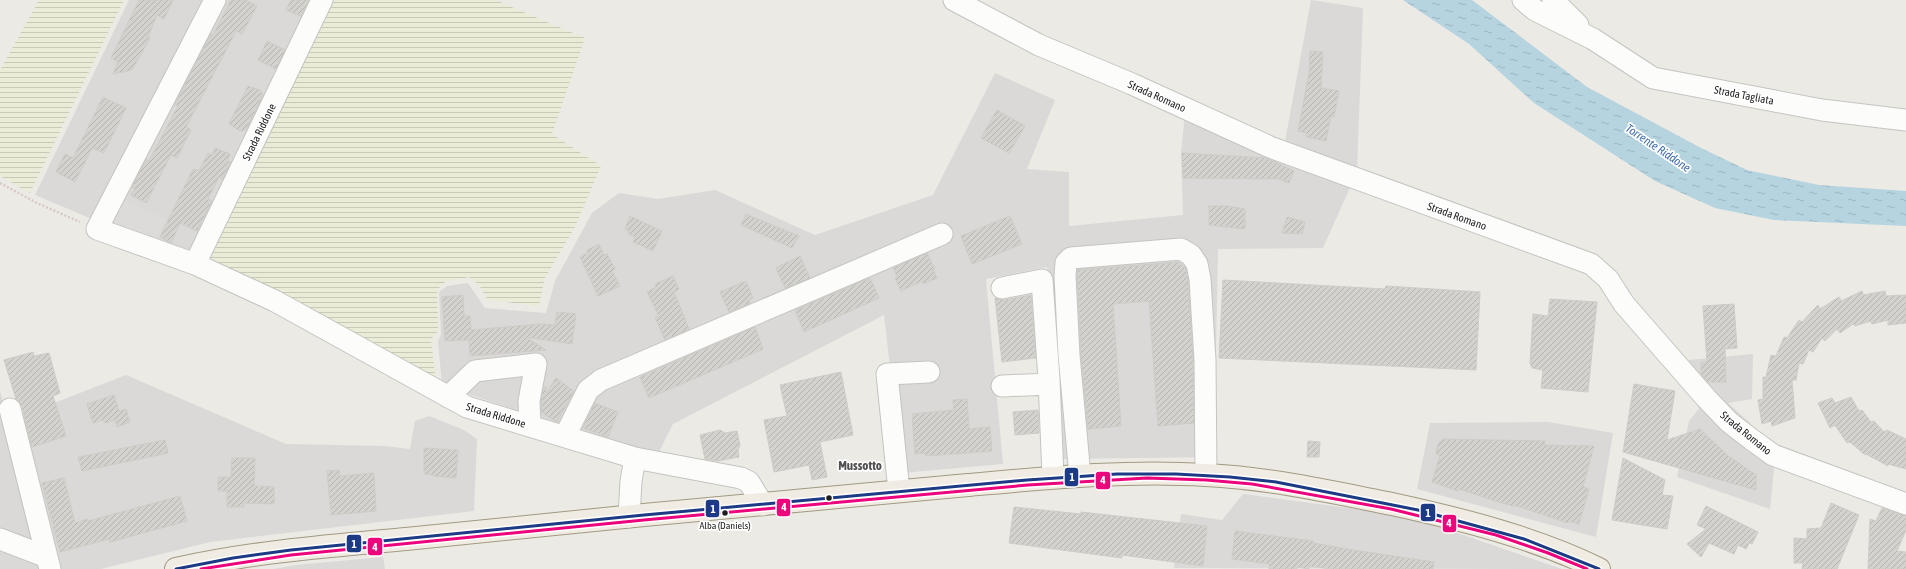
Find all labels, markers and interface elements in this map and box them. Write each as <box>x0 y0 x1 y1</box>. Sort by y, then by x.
street label: Strada Romano <box>1126 78 1188 114</box>
street label: Strada Tagliata <box>1713 83 1775 107</box>
street label: Strada Riddone <box>240 102 278 162</box>
water label: Torrente Riddone <box>1623 121 1694 175</box>
street label: Strada Romano <box>1426 200 1488 232</box>
street label: Strada Riddone <box>465 400 527 430</box>
street label: Strada Romano <box>1718 409 1774 457</box>
district label: Mussotto <box>838 458 882 473</box>
line badge: 1 <box>1064 467 1079 487</box>
text: 1 <box>1069 471 1075 483</box>
line badge: 4 <box>1095 471 1111 490</box>
text: 4 <box>1099 474 1106 486</box>
unlabelled marker <box>824 493 834 503</box>
line badge: 4 <box>776 498 791 517</box>
line badge: 1 <box>705 499 720 518</box>
text: 4 <box>780 501 787 513</box>
text: 1 <box>710 503 716 515</box>
line badge: 1 <box>1420 503 1436 522</box>
text: 1 <box>1425 507 1431 519</box>
marker: Alba (Daniels) <box>720 508 730 518</box>
line badge: 4 <box>1442 514 1457 533</box>
text: 4 <box>1445 517 1452 529</box>
place label: Alba (Daniels) <box>699 520 751 531</box>
line badge: 1 <box>346 534 362 553</box>
line badge: 4 <box>367 537 383 556</box>
text: 1 <box>351 538 357 550</box>
text: 4 <box>371 541 378 553</box>

